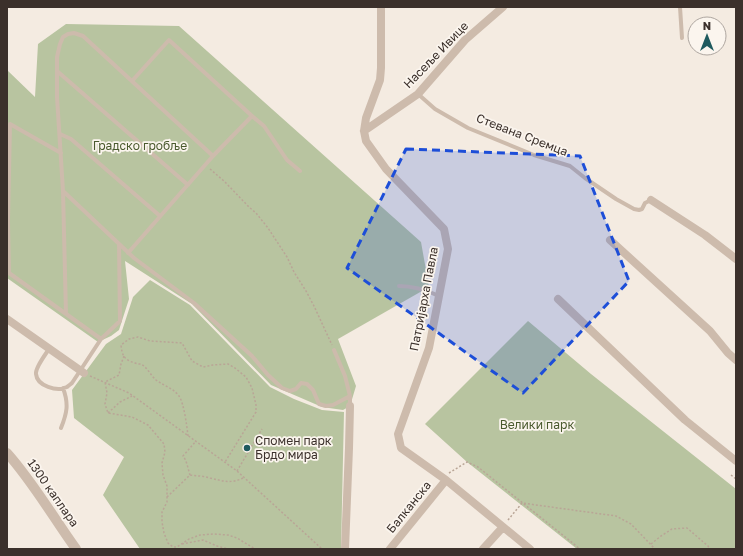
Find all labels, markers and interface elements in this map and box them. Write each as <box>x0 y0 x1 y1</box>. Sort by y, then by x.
north arrow <box>687 16 727 56</box>
street label: Насеље Ивице <box>400 18 471 91</box>
text: N <box>703 19 711 32</box>
street label: Стевана Сремца <box>474 110 570 159</box>
park label: Градско гробље <box>93 138 187 153</box>
street label: Патријарха Павла <box>406 245 441 352</box>
park label: Велики парк <box>500 417 574 432</box>
place label: Спомен парк Брдо мира <box>255 433 332 462</box>
marker: Спомен парк Брдо мира <box>242 443 252 453</box>
street label: 1300 каплара <box>24 456 82 530</box>
street label: Балканска <box>383 478 434 536</box>

